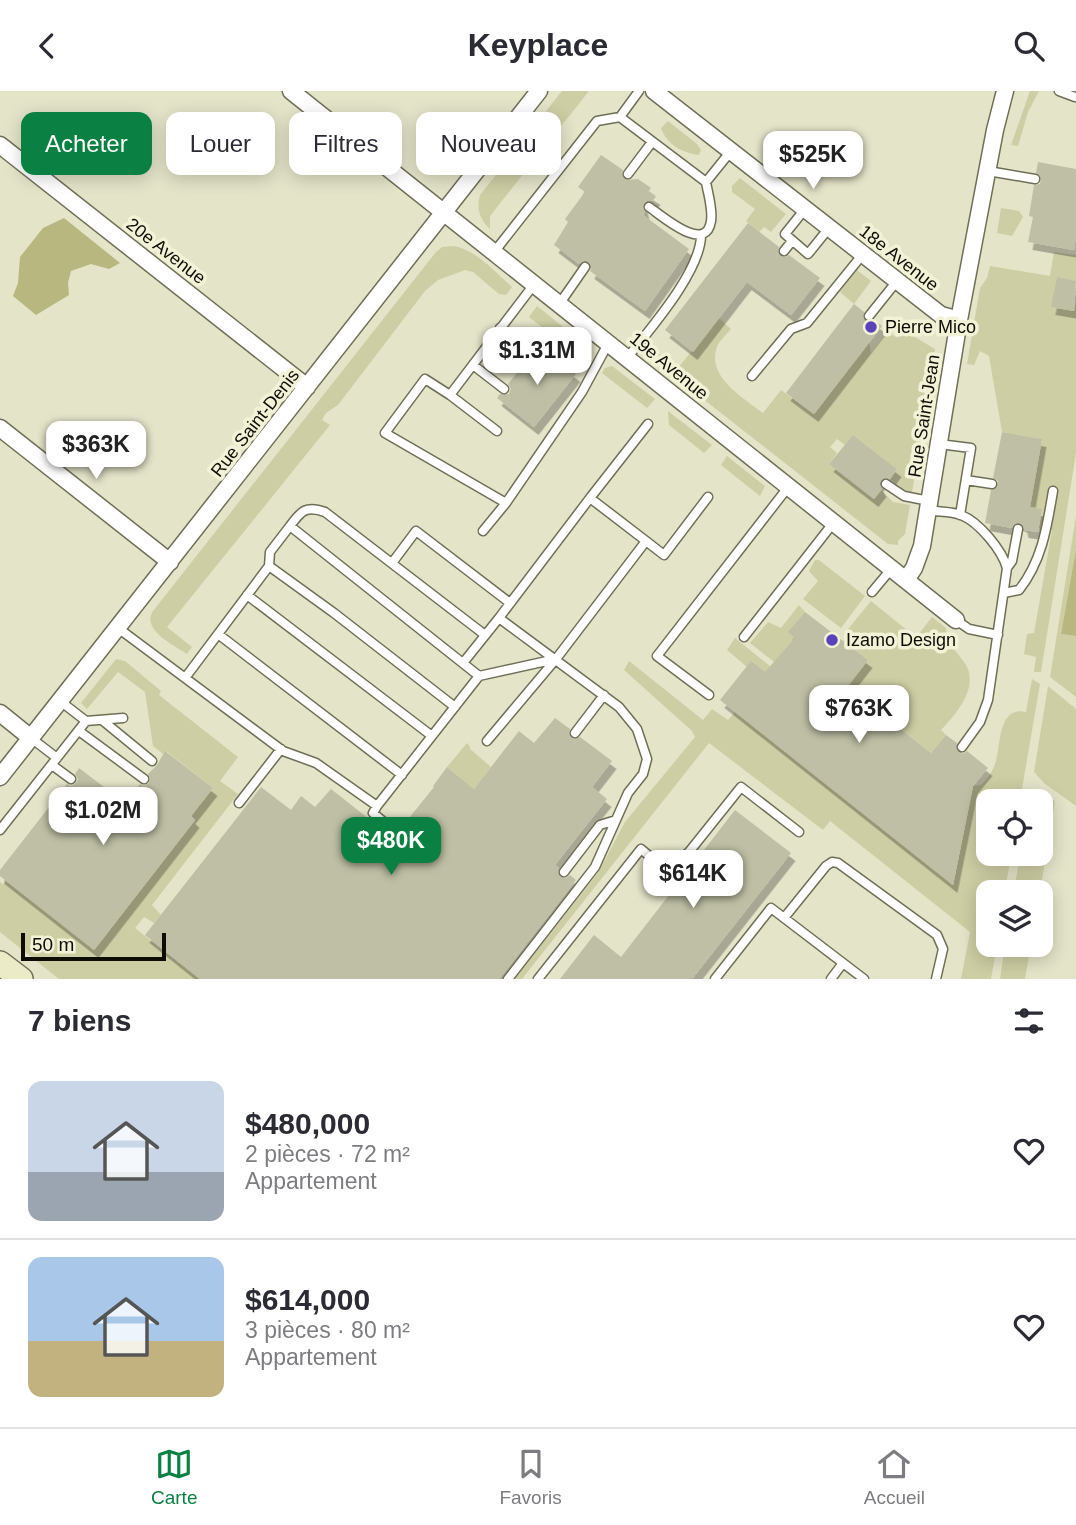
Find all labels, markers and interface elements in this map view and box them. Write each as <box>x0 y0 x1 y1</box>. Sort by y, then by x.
icon: back <box>28 27 66 65</box>
text: Keyplace <box>468 27 608 63</box>
icon: search <box>1010 27 1048 65</box>
chip: Acheter <box>21 112 152 175</box>
chip: Louer <box>166 112 275 175</box>
chip: Filtres <box>289 112 402 175</box>
chip: Nouveau <box>416 112 561 175</box>
pin: $525K <box>764 132 862 191</box>
text: $525K <box>779 141 847 167</box>
street label: 20e Avenue <box>123 214 209 288</box>
street label: 18e Avenue <box>856 221 942 295</box>
place label: Pierre Mico <box>885 317 976 337</box>
marker: Pierre Mico <box>863 319 879 335</box>
pin: $1.31M <box>480 327 594 387</box>
street label: 19e Avenue <box>626 328 712 404</box>
text: $1.31M <box>499 337 575 363</box>
street label: Rue Saint-Jean <box>904 353 944 479</box>
street label: Rue Saint-Denis <box>207 365 303 481</box>
pin: $363K <box>47 421 145 481</box>
text: $363K <box>62 431 130 457</box>
place label: Izamo Design <box>846 630 956 650</box>
marker: Izamo Design <box>824 632 840 648</box>
pin: $763K <box>810 685 908 745</box>
text: $763K <box>825 695 893 721</box>
pin: $1.02M <box>46 787 160 847</box>
map controls <box>976 789 1053 957</box>
button: locate <box>976 789 1053 866</box>
text: $1.02M <box>65 797 141 823</box>
pin: $480K <box>342 817 440 877</box>
text: $480K <box>357 827 425 853</box>
pin: $614K <box>644 851 742 910</box>
text: $614K <box>659 860 727 886</box>
button: layers <box>976 880 1053 957</box>
scale bar <box>21 930 166 962</box>
text: 50 m <box>32 934 74 955</box>
icon: filters <box>1010 1002 1048 1040</box>
text: 7 biens <box>28 1004 131 1037</box>
text: $480,000 <box>245 1107 370 1140</box>
icon: home <box>84 1109 168 1193</box>
icon: heart <box>1010 1132 1048 1170</box>
text: 2 pièces · 72 m² <box>245 1141 410 1167</box>
text: Appartement <box>245 1168 377 1194</box>
text: $614,000 <box>245 1283 370 1316</box>
icon: home <box>84 1285 168 1369</box>
icon: heart <box>1010 1308 1048 1346</box>
text: 3 pièces · 80 m² <box>245 1317 410 1343</box>
text: Appartement <box>245 1344 377 1370</box>
tab: Carte <box>151 1445 197 1509</box>
tab: Favoris <box>499 1445 562 1509</box>
tab: Accueil <box>864 1445 925 1509</box>

